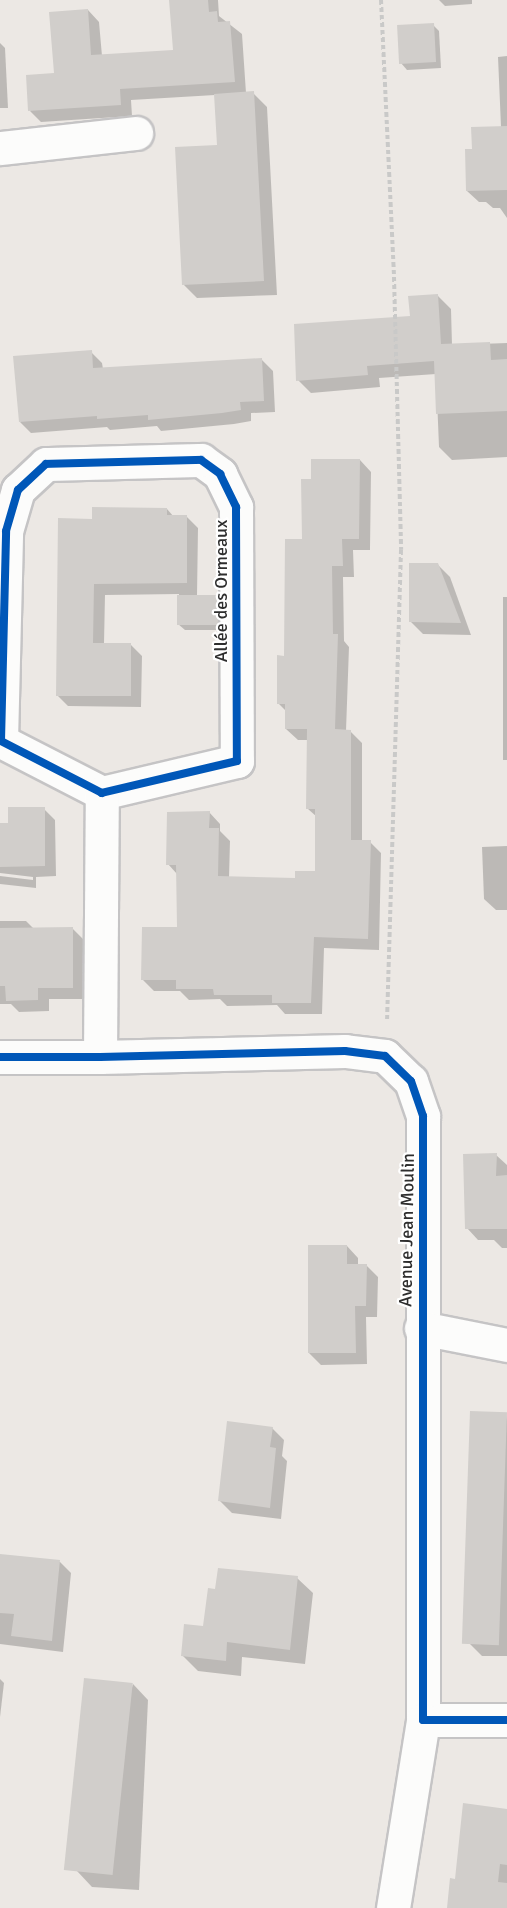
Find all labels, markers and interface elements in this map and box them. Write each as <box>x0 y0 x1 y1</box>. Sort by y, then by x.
street label: Allée des Ormeaux <box>210 520 232 662</box>
street label: Avenue Jean Moulin <box>395 1153 419 1307</box>

